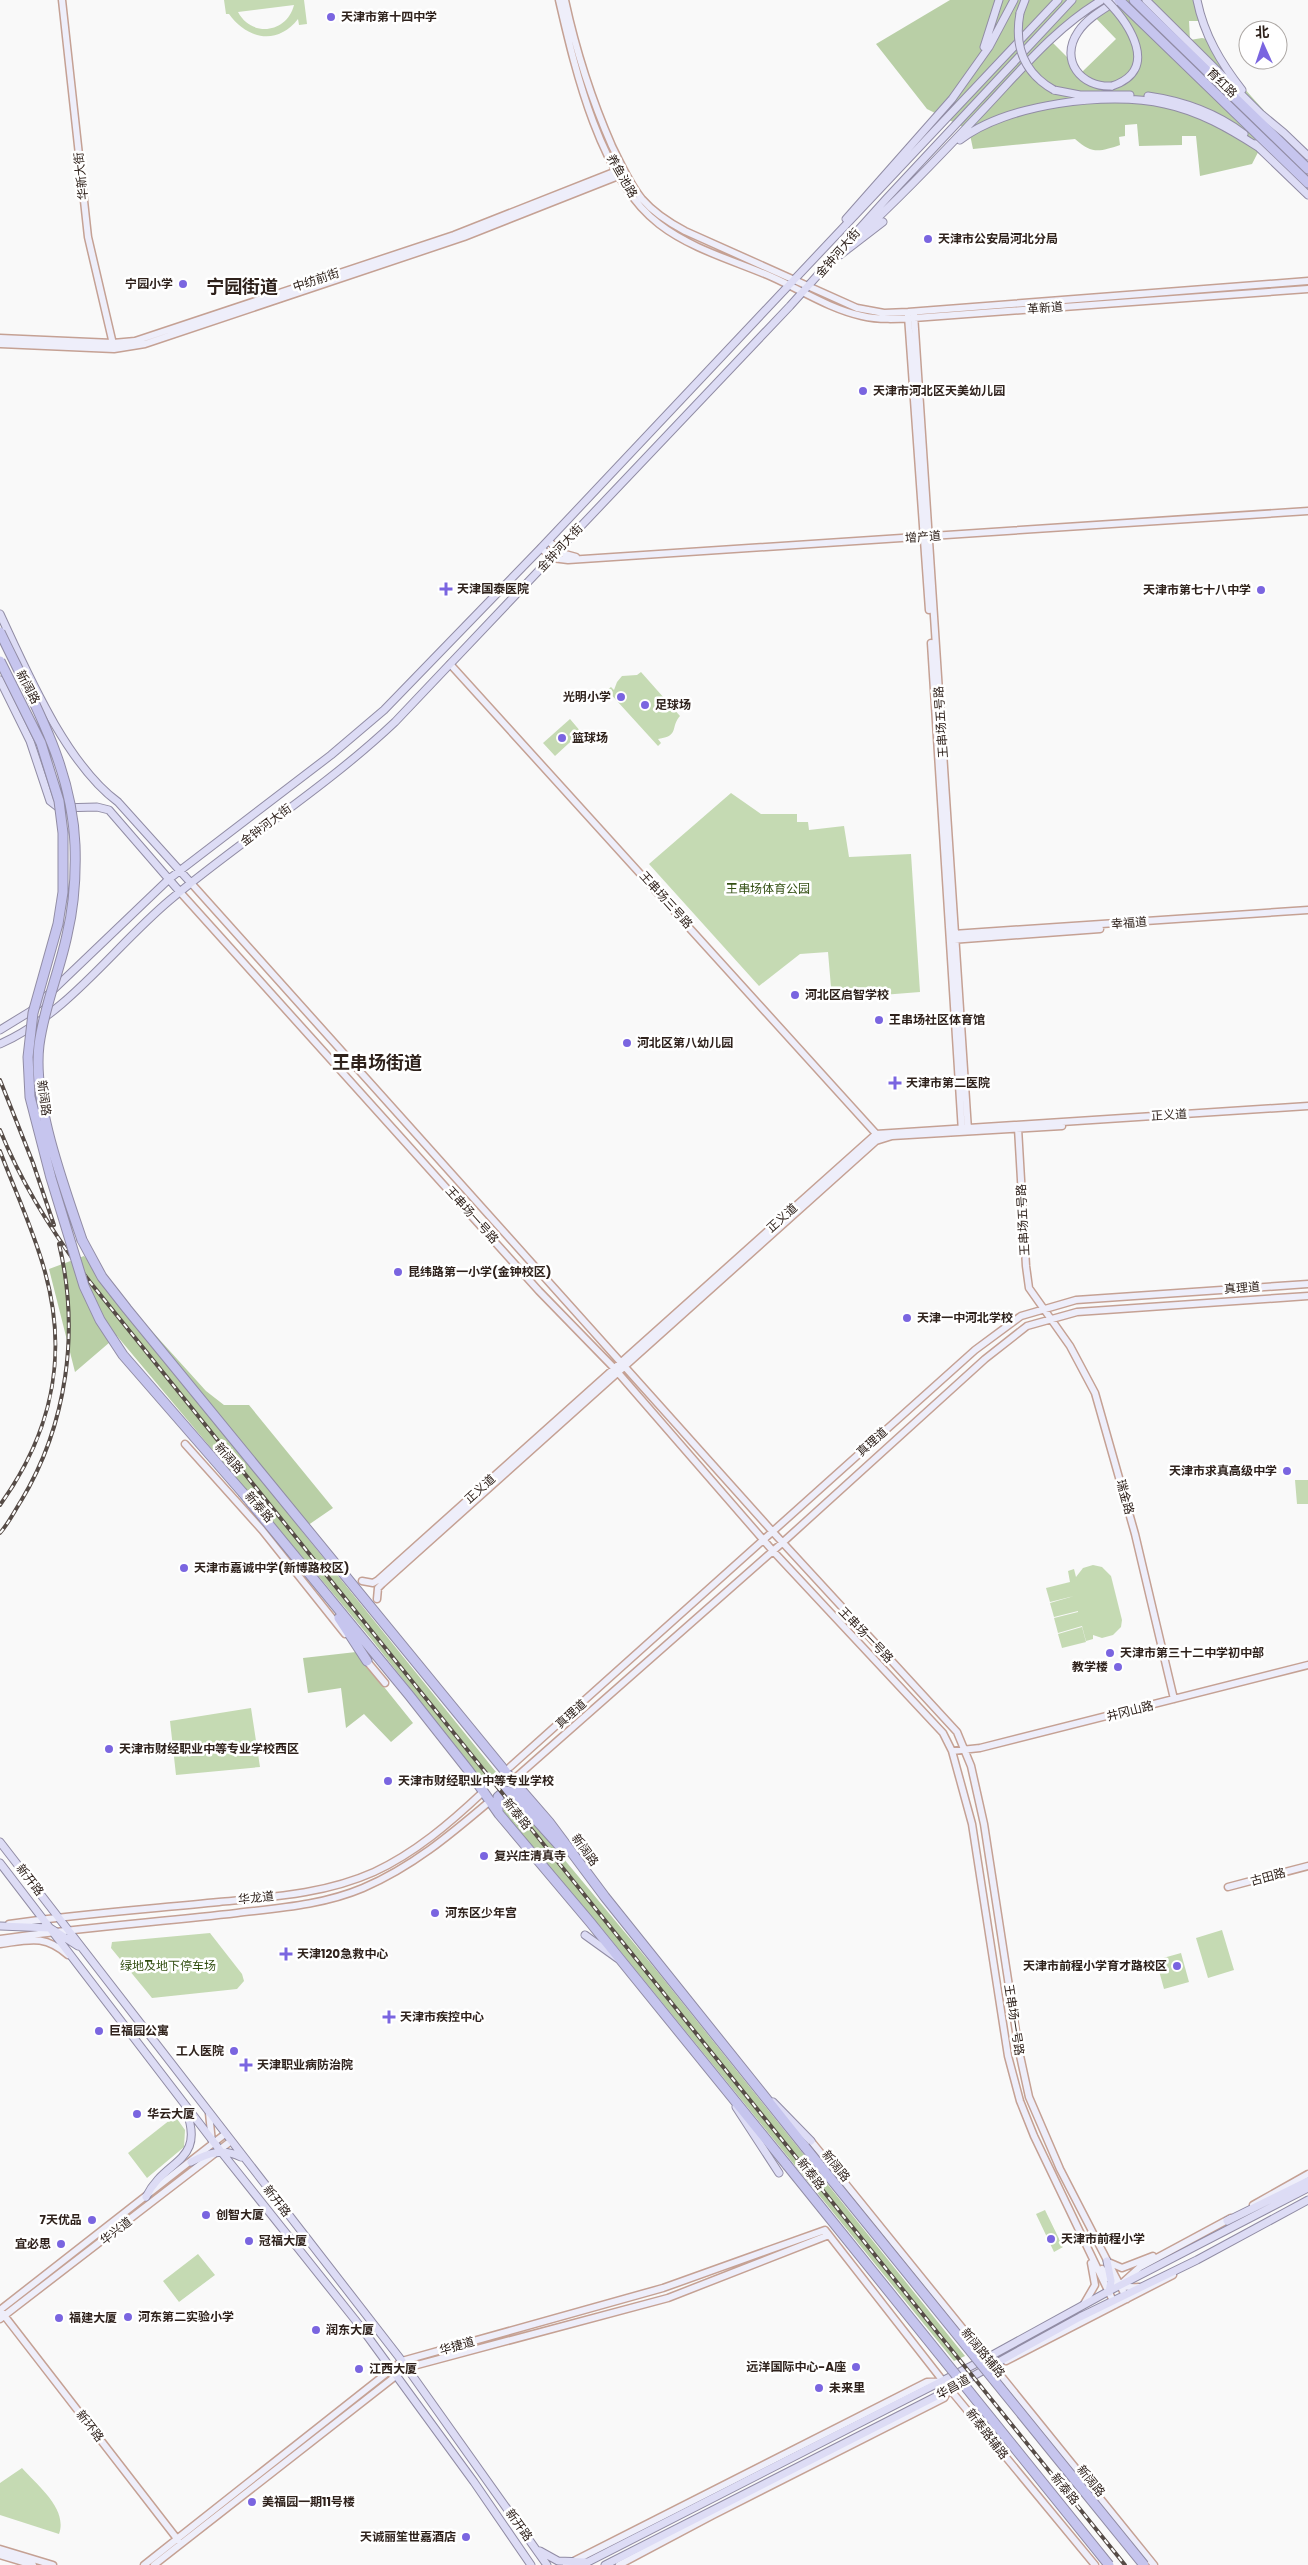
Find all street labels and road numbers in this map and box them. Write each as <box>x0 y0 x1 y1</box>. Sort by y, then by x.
street label: 育红路 <box>1203 64 1241 101</box>
street label: 华新大街 <box>70 151 91 201</box>
street label: 养鱼池路 <box>603 151 642 201</box>
street label: 金钟河大街 <box>812 224 864 281</box>
street label: 中纺前街 <box>290 264 341 295</box>
street label: 革新道 <box>1026 298 1064 317</box>
street label: 金钟河大街 <box>533 520 586 575</box>
street label: 增产道 <box>904 527 942 546</box>
street label: 新阔路 <box>12 667 44 707</box>
street label: 王串场五号路 <box>930 686 951 759</box>
street label: 金钟河大街 <box>237 800 295 849</box>
street label: 王串场三号路 <box>636 867 697 932</box>
street label: 幸福道 <box>1110 913 1148 932</box>
street label: 新阔路 <box>34 1079 55 1117</box>
street label: 正义道 <box>1151 1105 1187 1124</box>
street label: 王串场一号路 <box>442 1182 503 1247</box>
street label: 王串场五号路 <box>1012 1184 1033 1256</box>
street label: 正义道 <box>763 1199 801 1236</box>
street label: 真理道 <box>1223 1278 1261 1297</box>
street label: 真理道 <box>853 1423 891 1460</box>
street label: 新阔路 <box>211 1439 248 1477</box>
street label: 正义道 <box>461 1470 499 1507</box>
street label: 瑞金路 <box>1113 1477 1138 1516</box>
street label: 新泰路 <box>241 1488 278 1526</box>
street label: 王串场一号路 <box>835 1603 897 1666</box>
street label: 真理道 <box>552 1695 590 1732</box>
street label: 井冈山路 <box>1105 1696 1155 1725</box>
street label: 新泰路 <box>499 1794 535 1833</box>
street label: 新阔路 <box>568 1830 603 1869</box>
street label: 新开路 <box>13 1860 48 1899</box>
street label: 古田路 <box>1248 1864 1287 1889</box>
street label: 华龙道 <box>237 1887 275 1908</box>
street label: 王串场一号路 <box>1000 1983 1029 2057</box>
street label: 新阔路 <box>818 2146 854 2185</box>
street label: 新泰路 <box>794 2154 829 2193</box>
street label: 新开路 <box>260 2181 295 2220</box>
street label: 华兴道 <box>96 2213 135 2248</box>
street label: 新阔路辅路 <box>958 2324 1009 2381</box>
street label: 华捷道 <box>437 2332 477 2359</box>
street label: 华昌道 <box>933 2370 973 2403</box>
street label: 新泰路辅路 <box>962 2405 1013 2463</box>
street label: 新环路 <box>73 2406 108 2445</box>
street label: 新阔路 <box>1073 2461 1109 2500</box>
street label: 新泰路 <box>1047 2469 1083 2508</box>
street label: 新开路 <box>502 2505 537 2544</box>

